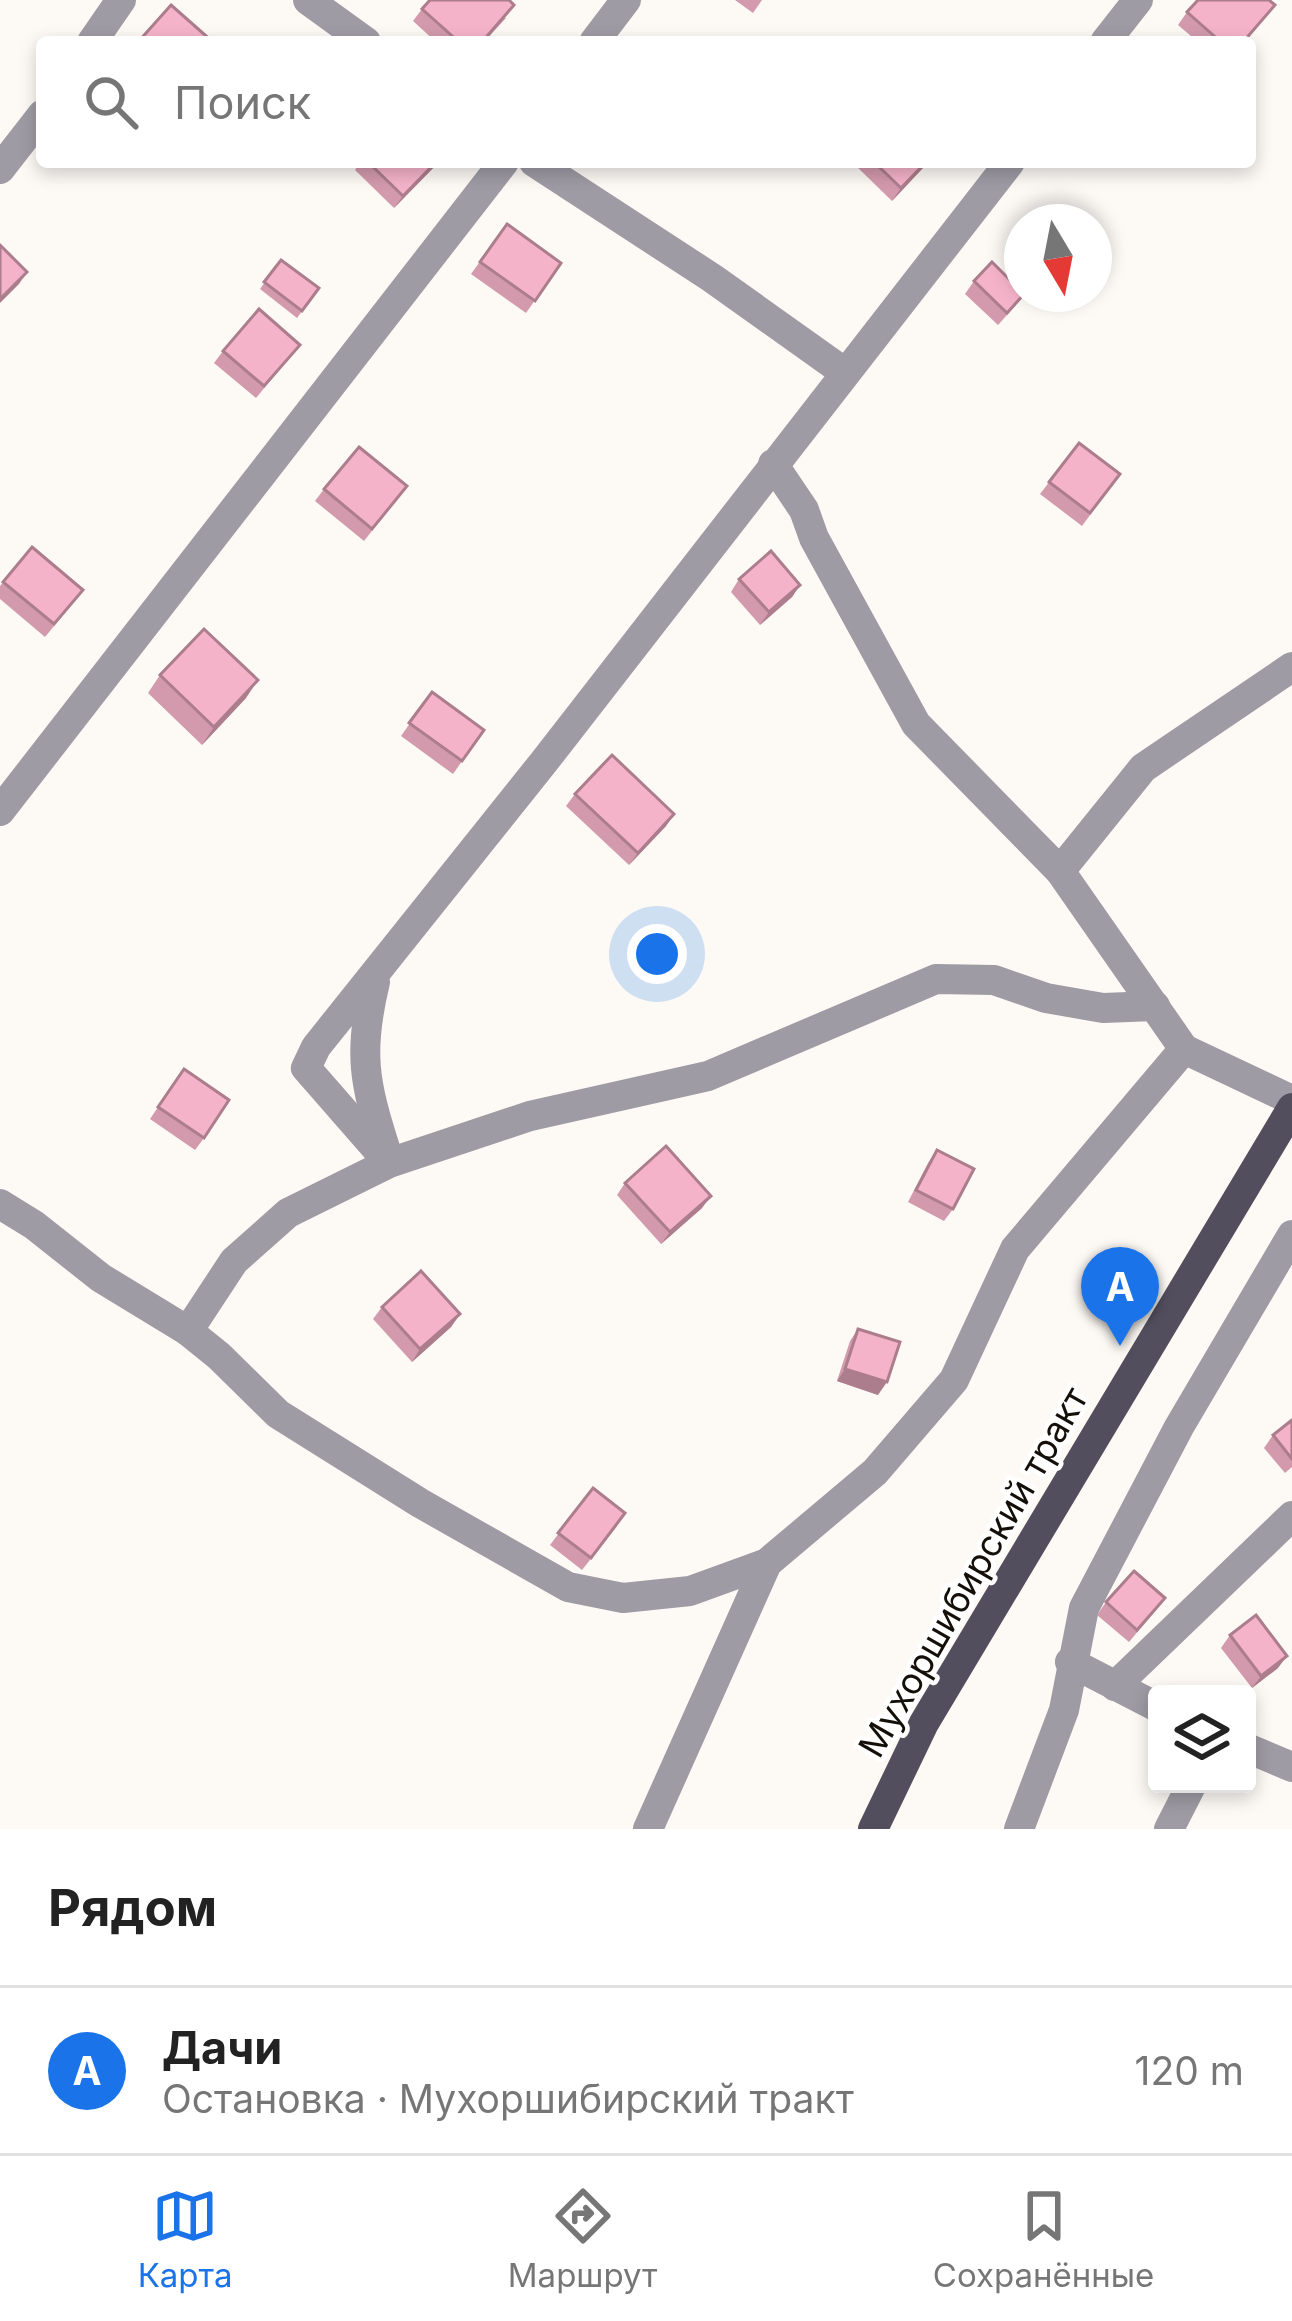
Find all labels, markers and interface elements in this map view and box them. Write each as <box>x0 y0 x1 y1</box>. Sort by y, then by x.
search box <box>36 36 1256 168</box>
icon: search <box>78 69 144 135</box>
text: Поиск <box>174 75 311 130</box>
north arrow <box>1004 204 1112 312</box>
your location <box>627 924 687 984</box>
pin: A <box>1081 1247 1159 1346</box>
street label: Мухоршибирский тракт <box>849 1379 1097 1765</box>
map controls <box>1148 1685 1256 1793</box>
button: layers <box>1148 1685 1256 1793</box>
text: Рядом <box>48 1877 217 1938</box>
text: Дачи <box>162 2020 282 2075</box>
text: A <box>72 2047 102 2094</box>
text: 120 m <box>1135 2047 1244 2094</box>
text: Остановка · Мухоршибирский тракт <box>162 2075 854 2122</box>
tab: Карта <box>138 2183 232 2295</box>
tab: Маршрут <box>508 2183 657 2295</box>
tab: Сохранённые <box>933 2183 1154 2295</box>

